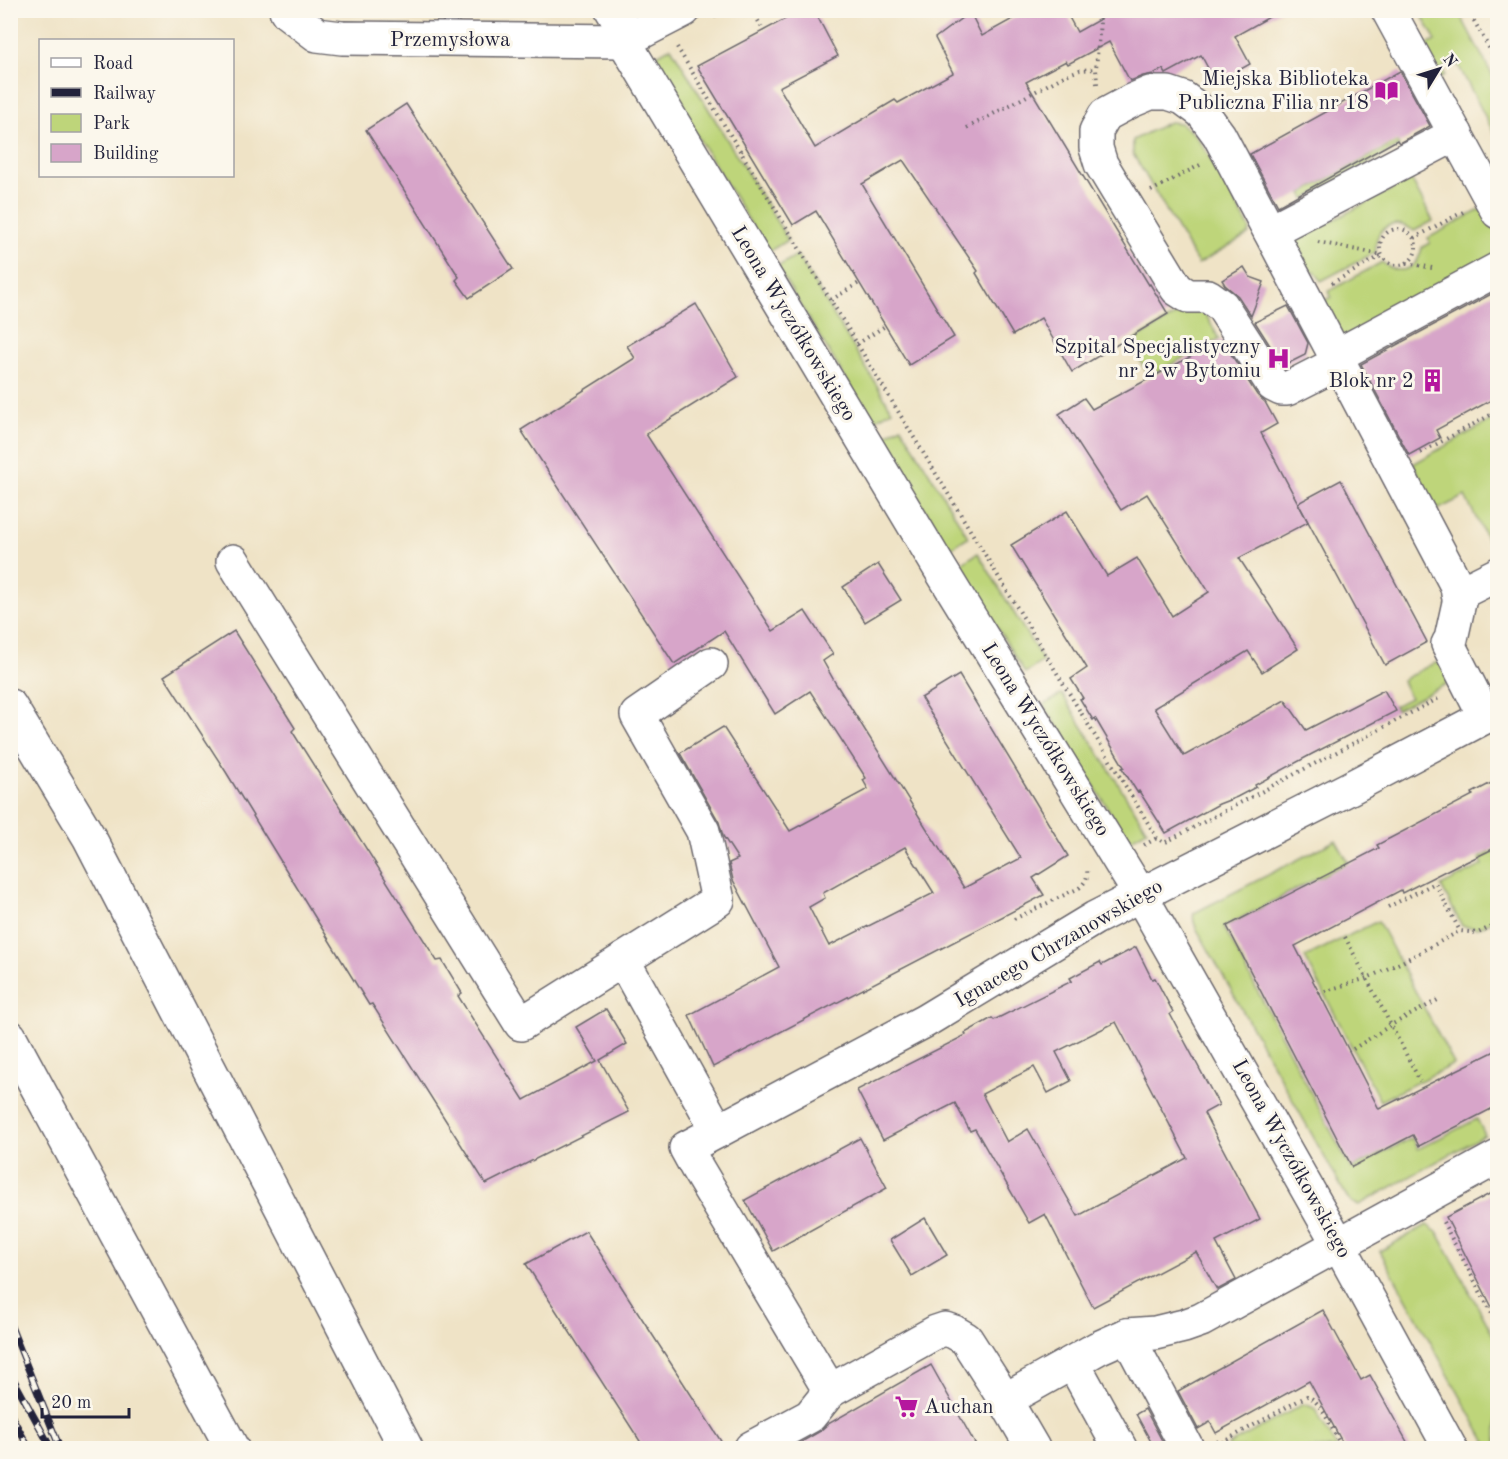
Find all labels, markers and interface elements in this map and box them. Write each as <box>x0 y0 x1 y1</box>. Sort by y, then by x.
street label: Przemysłowa <box>390 30 510 51</box>
legend <box>39 39 234 177</box>
north arrow <box>1409 39 1469 99</box>
text: N <box>1439 51 1460 71</box>
text: Road <box>93 55 133 73</box>
place label: Miejska Biblioteka Publiczna Filia nr 18 <box>1178 69 1369 114</box>
library icon: Miejska Biblioteka Publiczna Filia nr 18 <box>1374 78 1400 104</box>
text: Railway <box>93 85 156 103</box>
text: Park <box>93 115 130 133</box>
text: Building <box>93 145 159 163</box>
street label: Leona Wyczółkowskiego <box>726 223 860 425</box>
place label: Szpital Specjalistyczny nr 2 w Bytomiu <box>1054 337 1261 382</box>
hospital icon: Szpital Specjalistyczny nr 2 w Bytomiu <box>1266 346 1292 372</box>
building icon: Blok nr 2 <box>1419 368 1445 394</box>
place label: Blok nr 2 <box>1329 371 1414 392</box>
street label: Leona Wyczółkowskiego <box>977 640 1113 840</box>
street label: Ignacego Chrzanowskiego <box>951 876 1167 1012</box>
street label: Leona Wyczółkowskiego <box>1228 1056 1354 1262</box>
scale bar <box>42 1381 129 1419</box>
text: 20 m <box>51 1394 91 1412</box>
supermarket icon: Auchan <box>893 1394 919 1420</box>
place label: Auchan <box>924 1397 994 1418</box>

